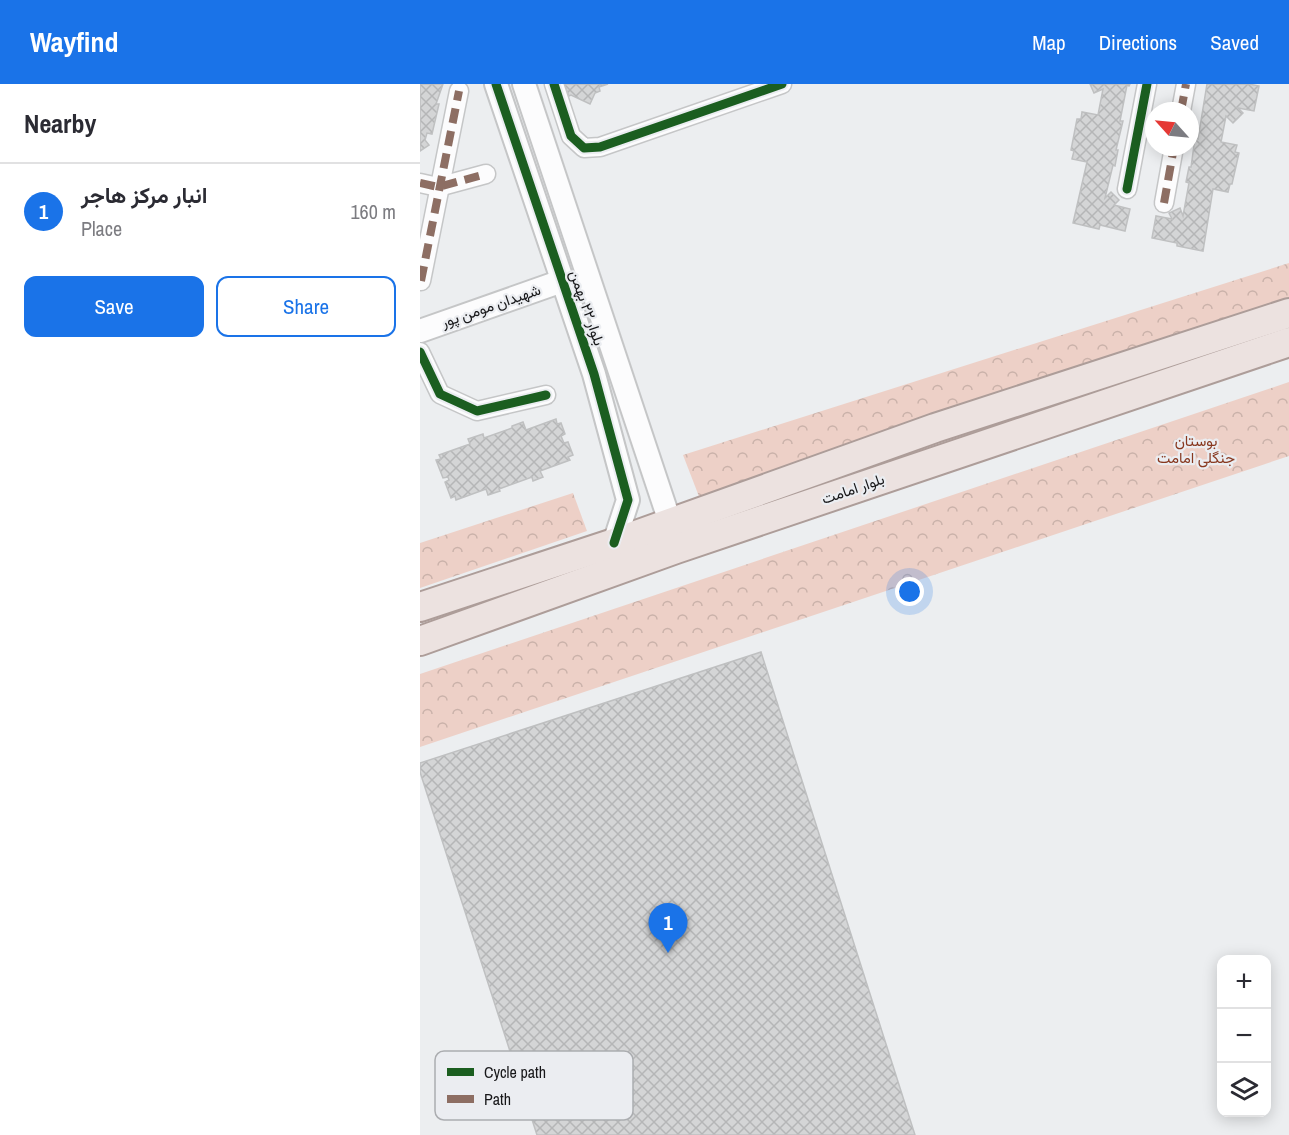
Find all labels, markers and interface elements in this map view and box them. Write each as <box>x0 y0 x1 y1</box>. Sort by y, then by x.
text: Wayfind <box>30 23 118 61</box>
text: Map <box>1032 28 1066 57</box>
text: Directions <box>1099 28 1177 57</box>
text: Saved <box>1210 28 1259 57</box>
north arrow <box>1145 102 1199 156</box>
text: Nearby <box>24 106 96 141</box>
text: انبار مرکز هاجر <box>81 180 207 210</box>
text: 1 <box>39 198 48 225</box>
text: 160 m <box>350 198 396 225</box>
text: Place <box>81 215 122 242</box>
street label: بلوار ۲۲ بهمن <box>565 267 610 348</box>
button: Save <box>24 276 204 337</box>
button: Share <box>216 276 396 337</box>
street label: شهیدان مومن پور <box>437 279 544 333</box>
park label: بوستان جنگلی امامت <box>1157 430 1235 468</box>
street label: بلوار امامت <box>819 468 887 509</box>
your location <box>895 577 924 606</box>
pin: 1 <box>648 904 688 953</box>
map controls <box>1217 955 1271 1117</box>
button: + <box>1217 955 1271 1009</box>
button: − <box>1217 1009 1271 1063</box>
legend <box>435 1051 633 1120</box>
text: Cycle path <box>484 1061 546 1083</box>
button: layers <box>1217 1063 1271 1117</box>
text: Path <box>484 1088 511 1110</box>

